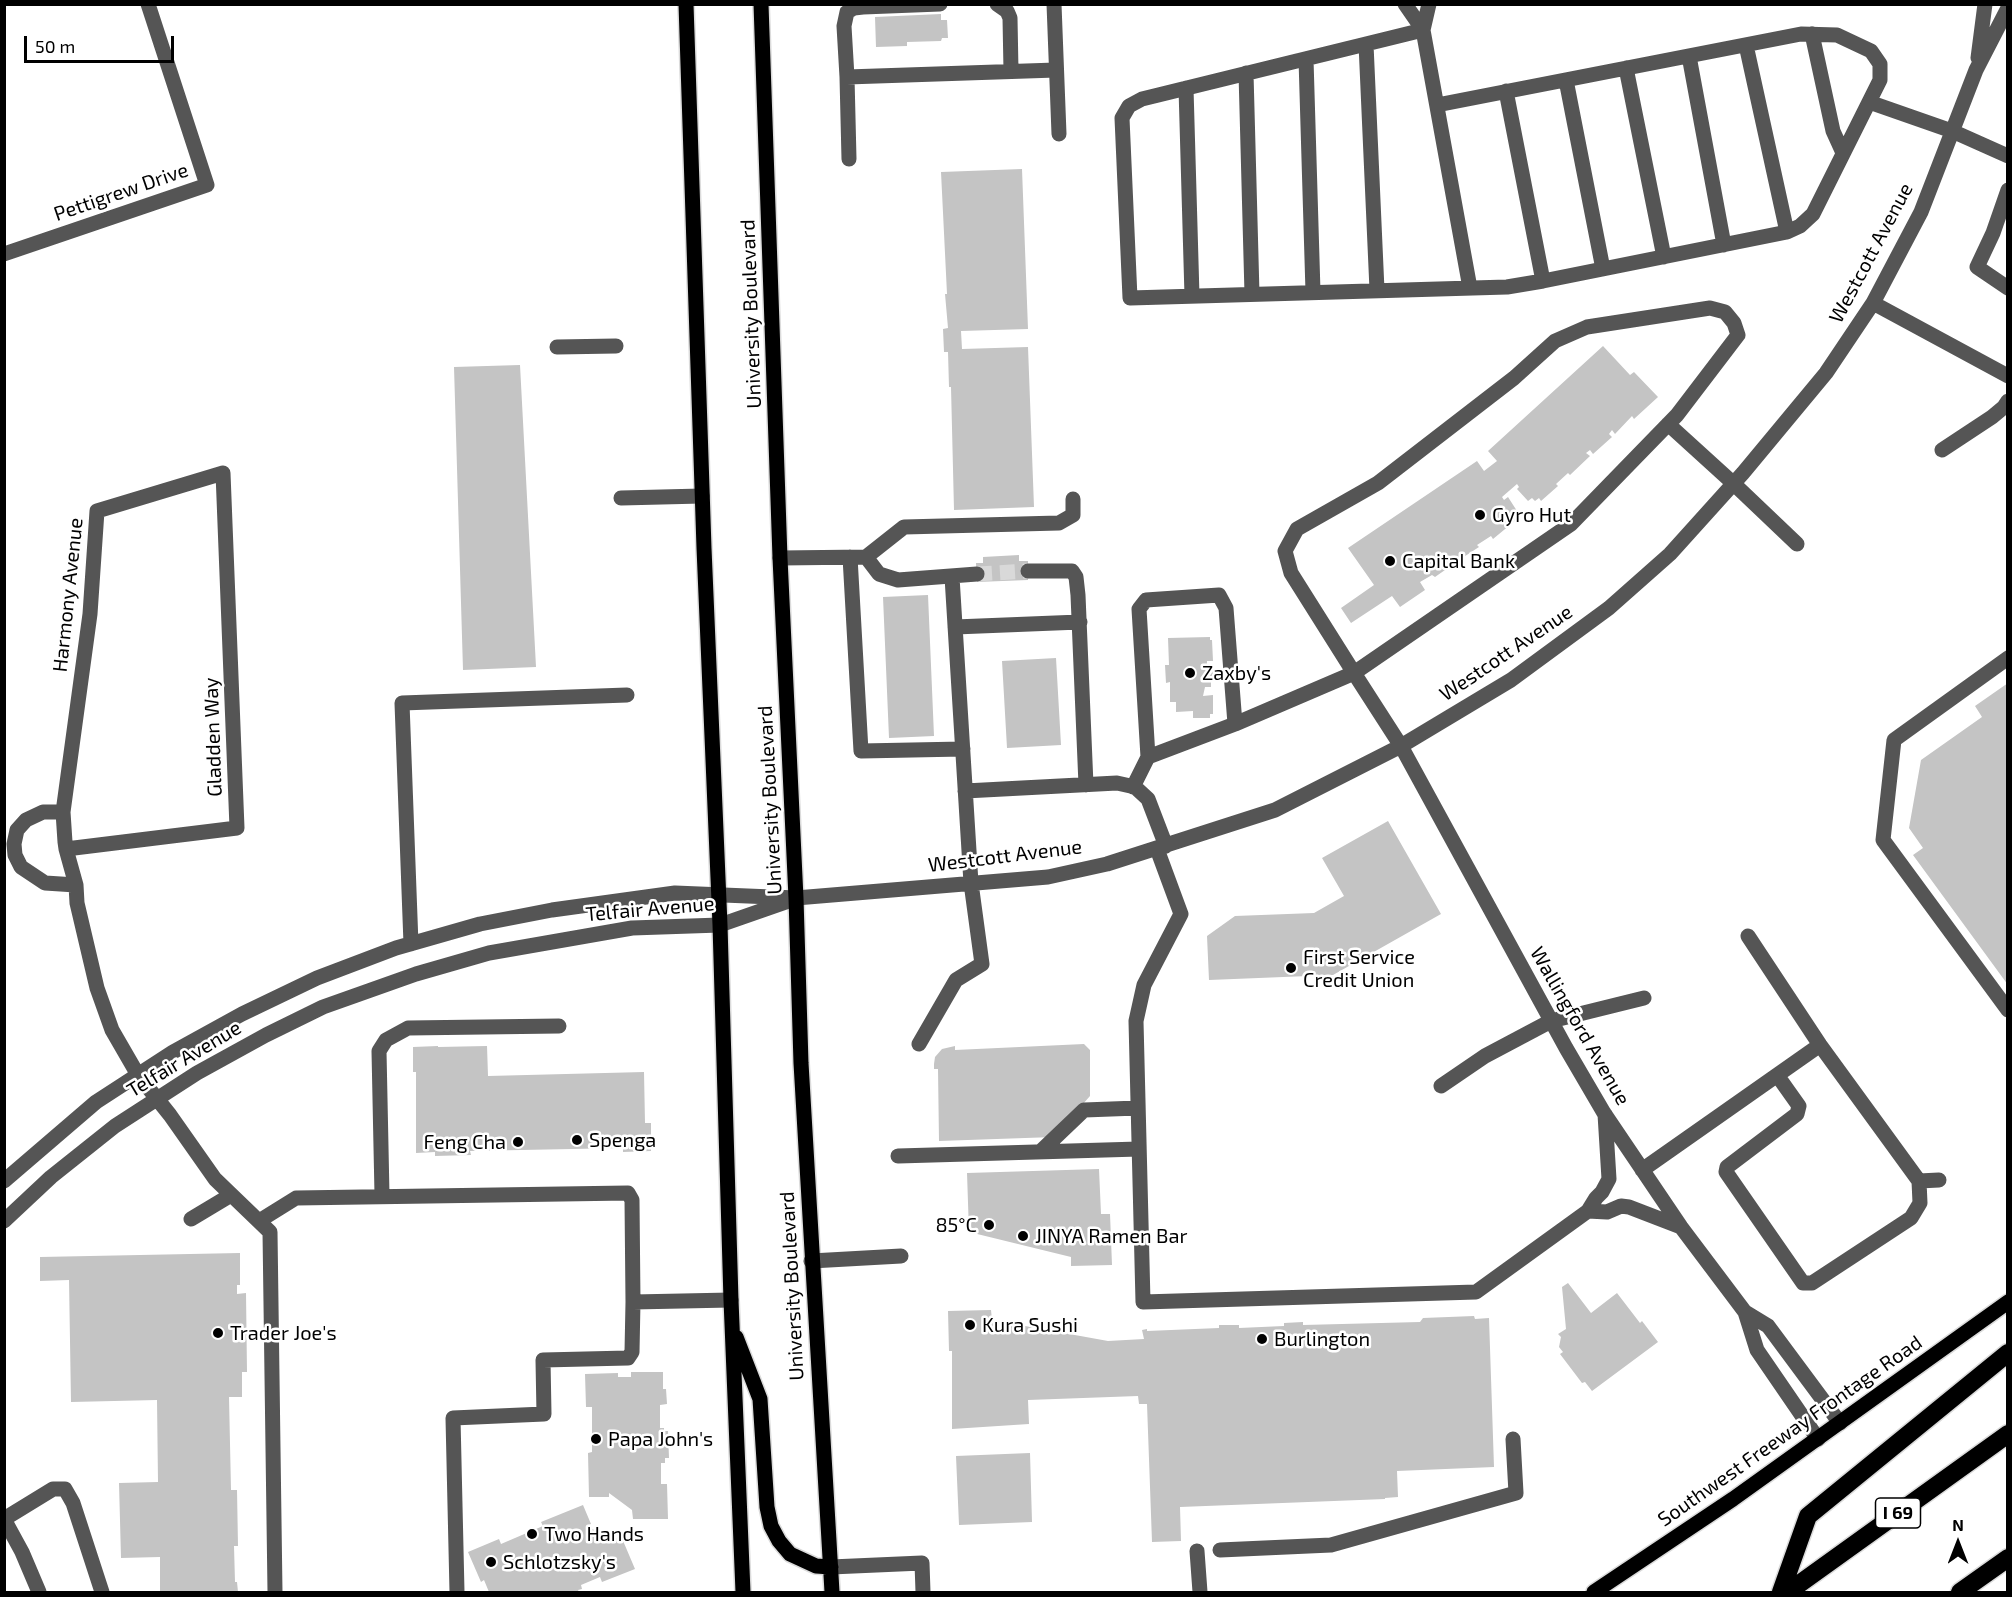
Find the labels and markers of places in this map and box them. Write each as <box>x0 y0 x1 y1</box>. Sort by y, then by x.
place label: Gyro Hut <box>1492 503 1571 527</box>
marker: Gyro Hut <box>1473 508 1487 522</box>
place label: Capital Bank <box>1402 549 1515 573</box>
marker: Capital Bank <box>1383 554 1397 568</box>
place label: Zaxby's <box>1202 661 1271 685</box>
marker: Zaxby's <box>1183 666 1197 680</box>
place label: First Service Credit Union <box>1303 945 1415 992</box>
marker: First Service Credit Union <box>1284 961 1298 975</box>
place label: Spenga <box>589 1128 656 1152</box>
place label: Feng Cha <box>424 1130 506 1154</box>
marker: Spenga <box>570 1133 584 1147</box>
marker: Feng Cha <box>511 1135 525 1149</box>
place label: 85°C <box>935 1213 977 1237</box>
marker: 85°C <box>982 1218 996 1232</box>
place label: JINYA Ramen Bar <box>1035 1224 1187 1248</box>
marker: JINYA Ramen Bar <box>1016 1229 1030 1243</box>
place label: Kura Sushi <box>982 1313 1078 1337</box>
marker: Kura Sushi <box>963 1318 977 1332</box>
place label: Trader Joe's <box>230 1321 337 1345</box>
marker: Trader Joe's <box>211 1326 225 1340</box>
place label: Burlington <box>1274 1327 1370 1351</box>
marker: Burlington <box>1255 1332 1269 1346</box>
place label: Papa John's <box>608 1427 713 1451</box>
marker: Papa John's <box>589 1432 603 1446</box>
place label: Two Hands <box>544 1522 644 1546</box>
marker: Two Hands <box>525 1527 539 1541</box>
place label: Schlotzsky's <box>503 1550 616 1574</box>
marker: Schlotzsky's <box>484 1555 498 1569</box>

